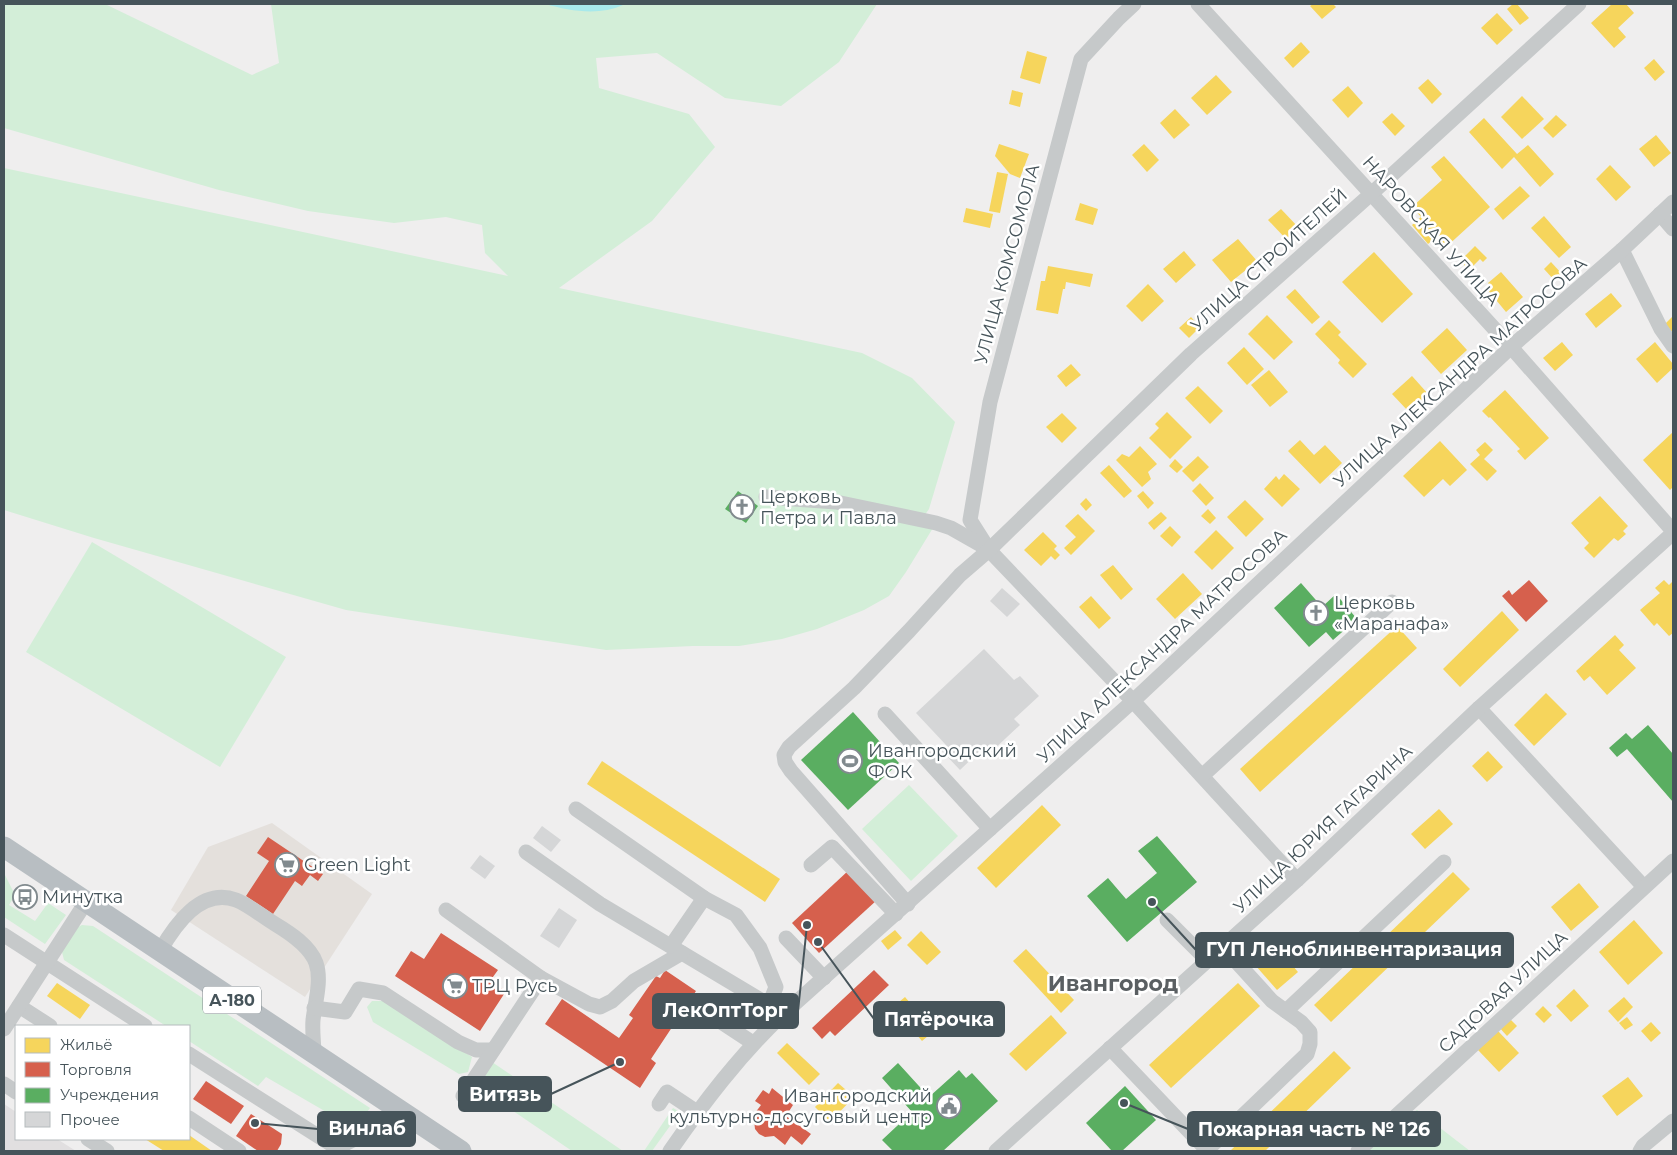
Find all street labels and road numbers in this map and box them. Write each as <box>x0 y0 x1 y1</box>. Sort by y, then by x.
street label: НАРОВСКАЯ УЛИЦА <box>1358 151 1505 311</box>
street label: УЛИЦА КОМСОМОЛА <box>970 161 1044 366</box>
street label: УЛИЦА СТРОИТЕЛЕЙ <box>1186 184 1352 336</box>
street label: УЛИЦА АЛЕКСАНДРА МАТРОСОВА <box>1329 252 1592 492</box>
street label: УЛИЦА АЛЕКСАНДРА МАТРОСОВА <box>1033 524 1292 768</box>
street label: УЛИЦА ЮРИЯ ГАГАРИНА <box>1229 740 1417 918</box>
street label: САДОВАЯ УЛИЦА <box>1434 926 1573 1058</box>
road number: А-180 <box>203 986 261 1014</box>

